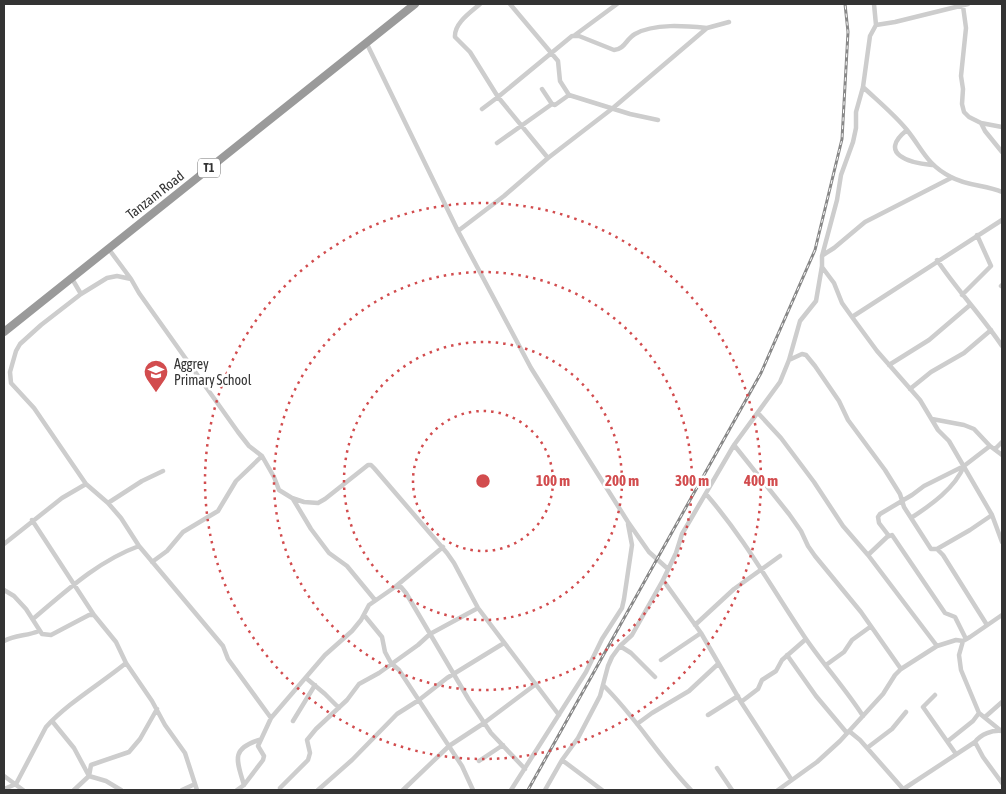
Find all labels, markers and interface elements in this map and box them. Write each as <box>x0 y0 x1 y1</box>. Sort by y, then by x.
road number: T1 <box>198 158 220 178</box>
street label: Tanzam Road <box>123 168 187 222</box>
place label: Aggrey Primary School <box>174 356 252 388</box>
school or university icon: Aggrey Primary School <box>143 359 169 393</box>
centre of rings <box>474 472 492 490</box>
text: 100 m <box>536 472 570 489</box>
text: 200 m <box>605 472 639 489</box>
text: 300 m <box>675 472 709 489</box>
text: 400 m <box>743 472 778 489</box>

